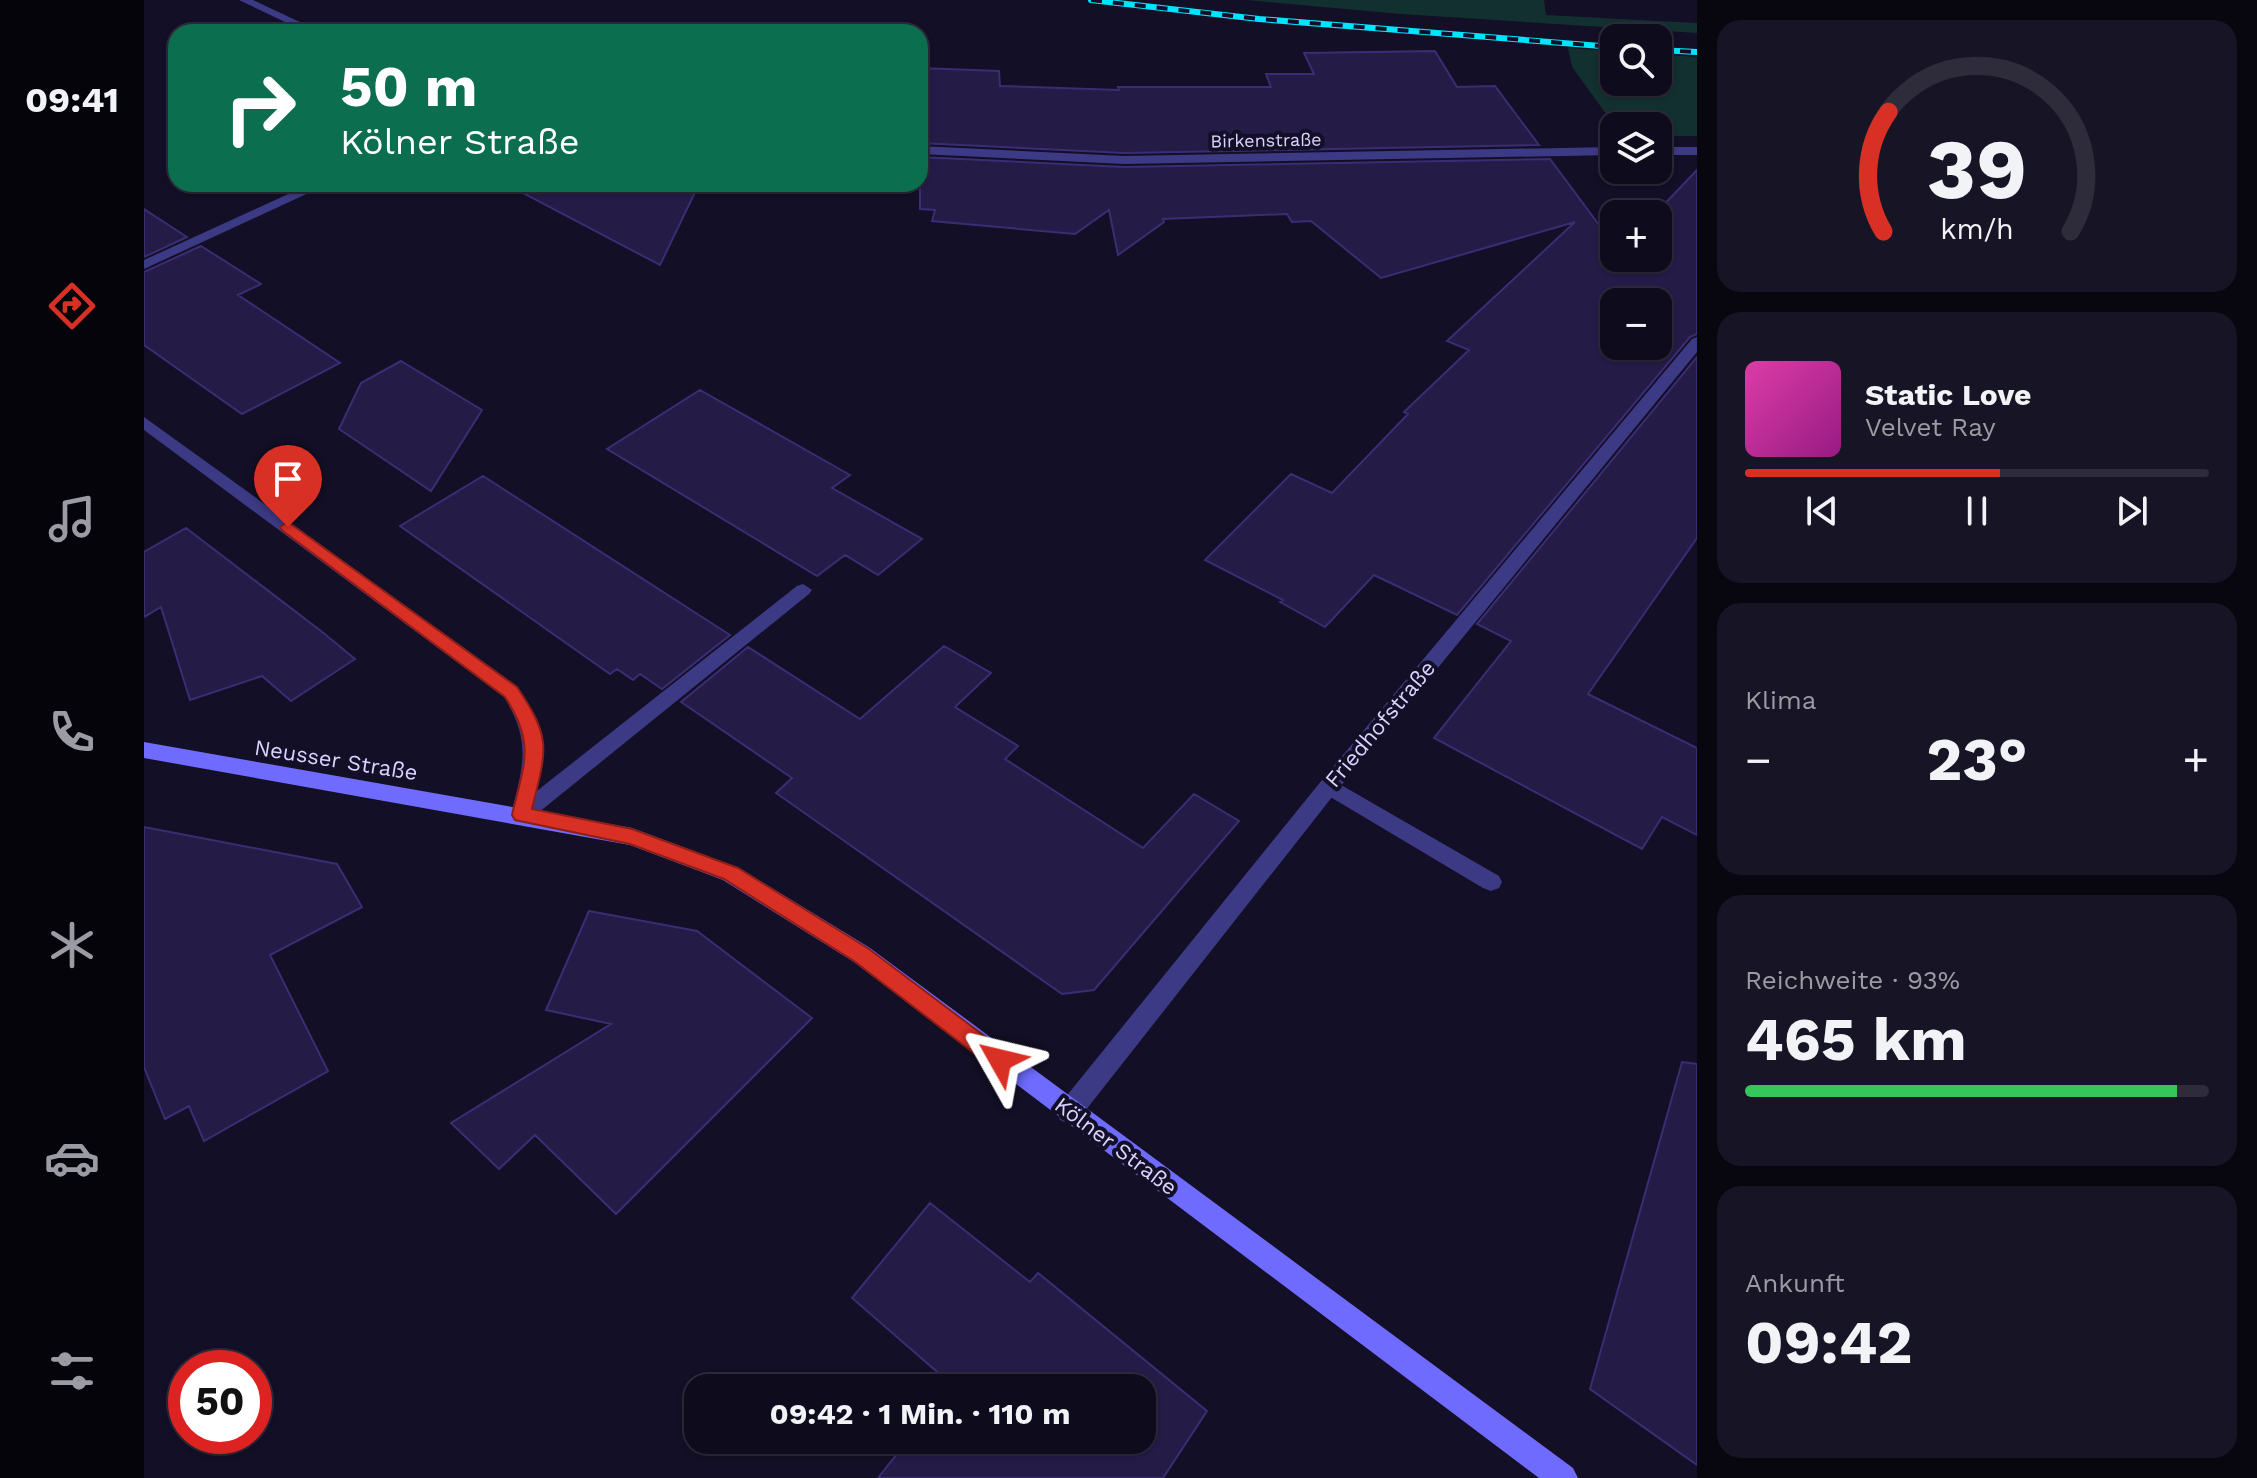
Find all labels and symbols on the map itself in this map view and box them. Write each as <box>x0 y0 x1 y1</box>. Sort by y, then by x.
street label: Birkenstraße <box>1210 129 1322 151</box>
pin <box>254 445 322 527</box>
street label: Friedhofstraße <box>1320 656 1440 792</box>
street label: Neusser Straße <box>253 735 419 785</box>
position arrow <box>958 1018 1042 1102</box>
street label: Kölner Straße <box>1050 1092 1182 1200</box>
speed limit sign: 50 <box>168 1350 272 1454</box>

